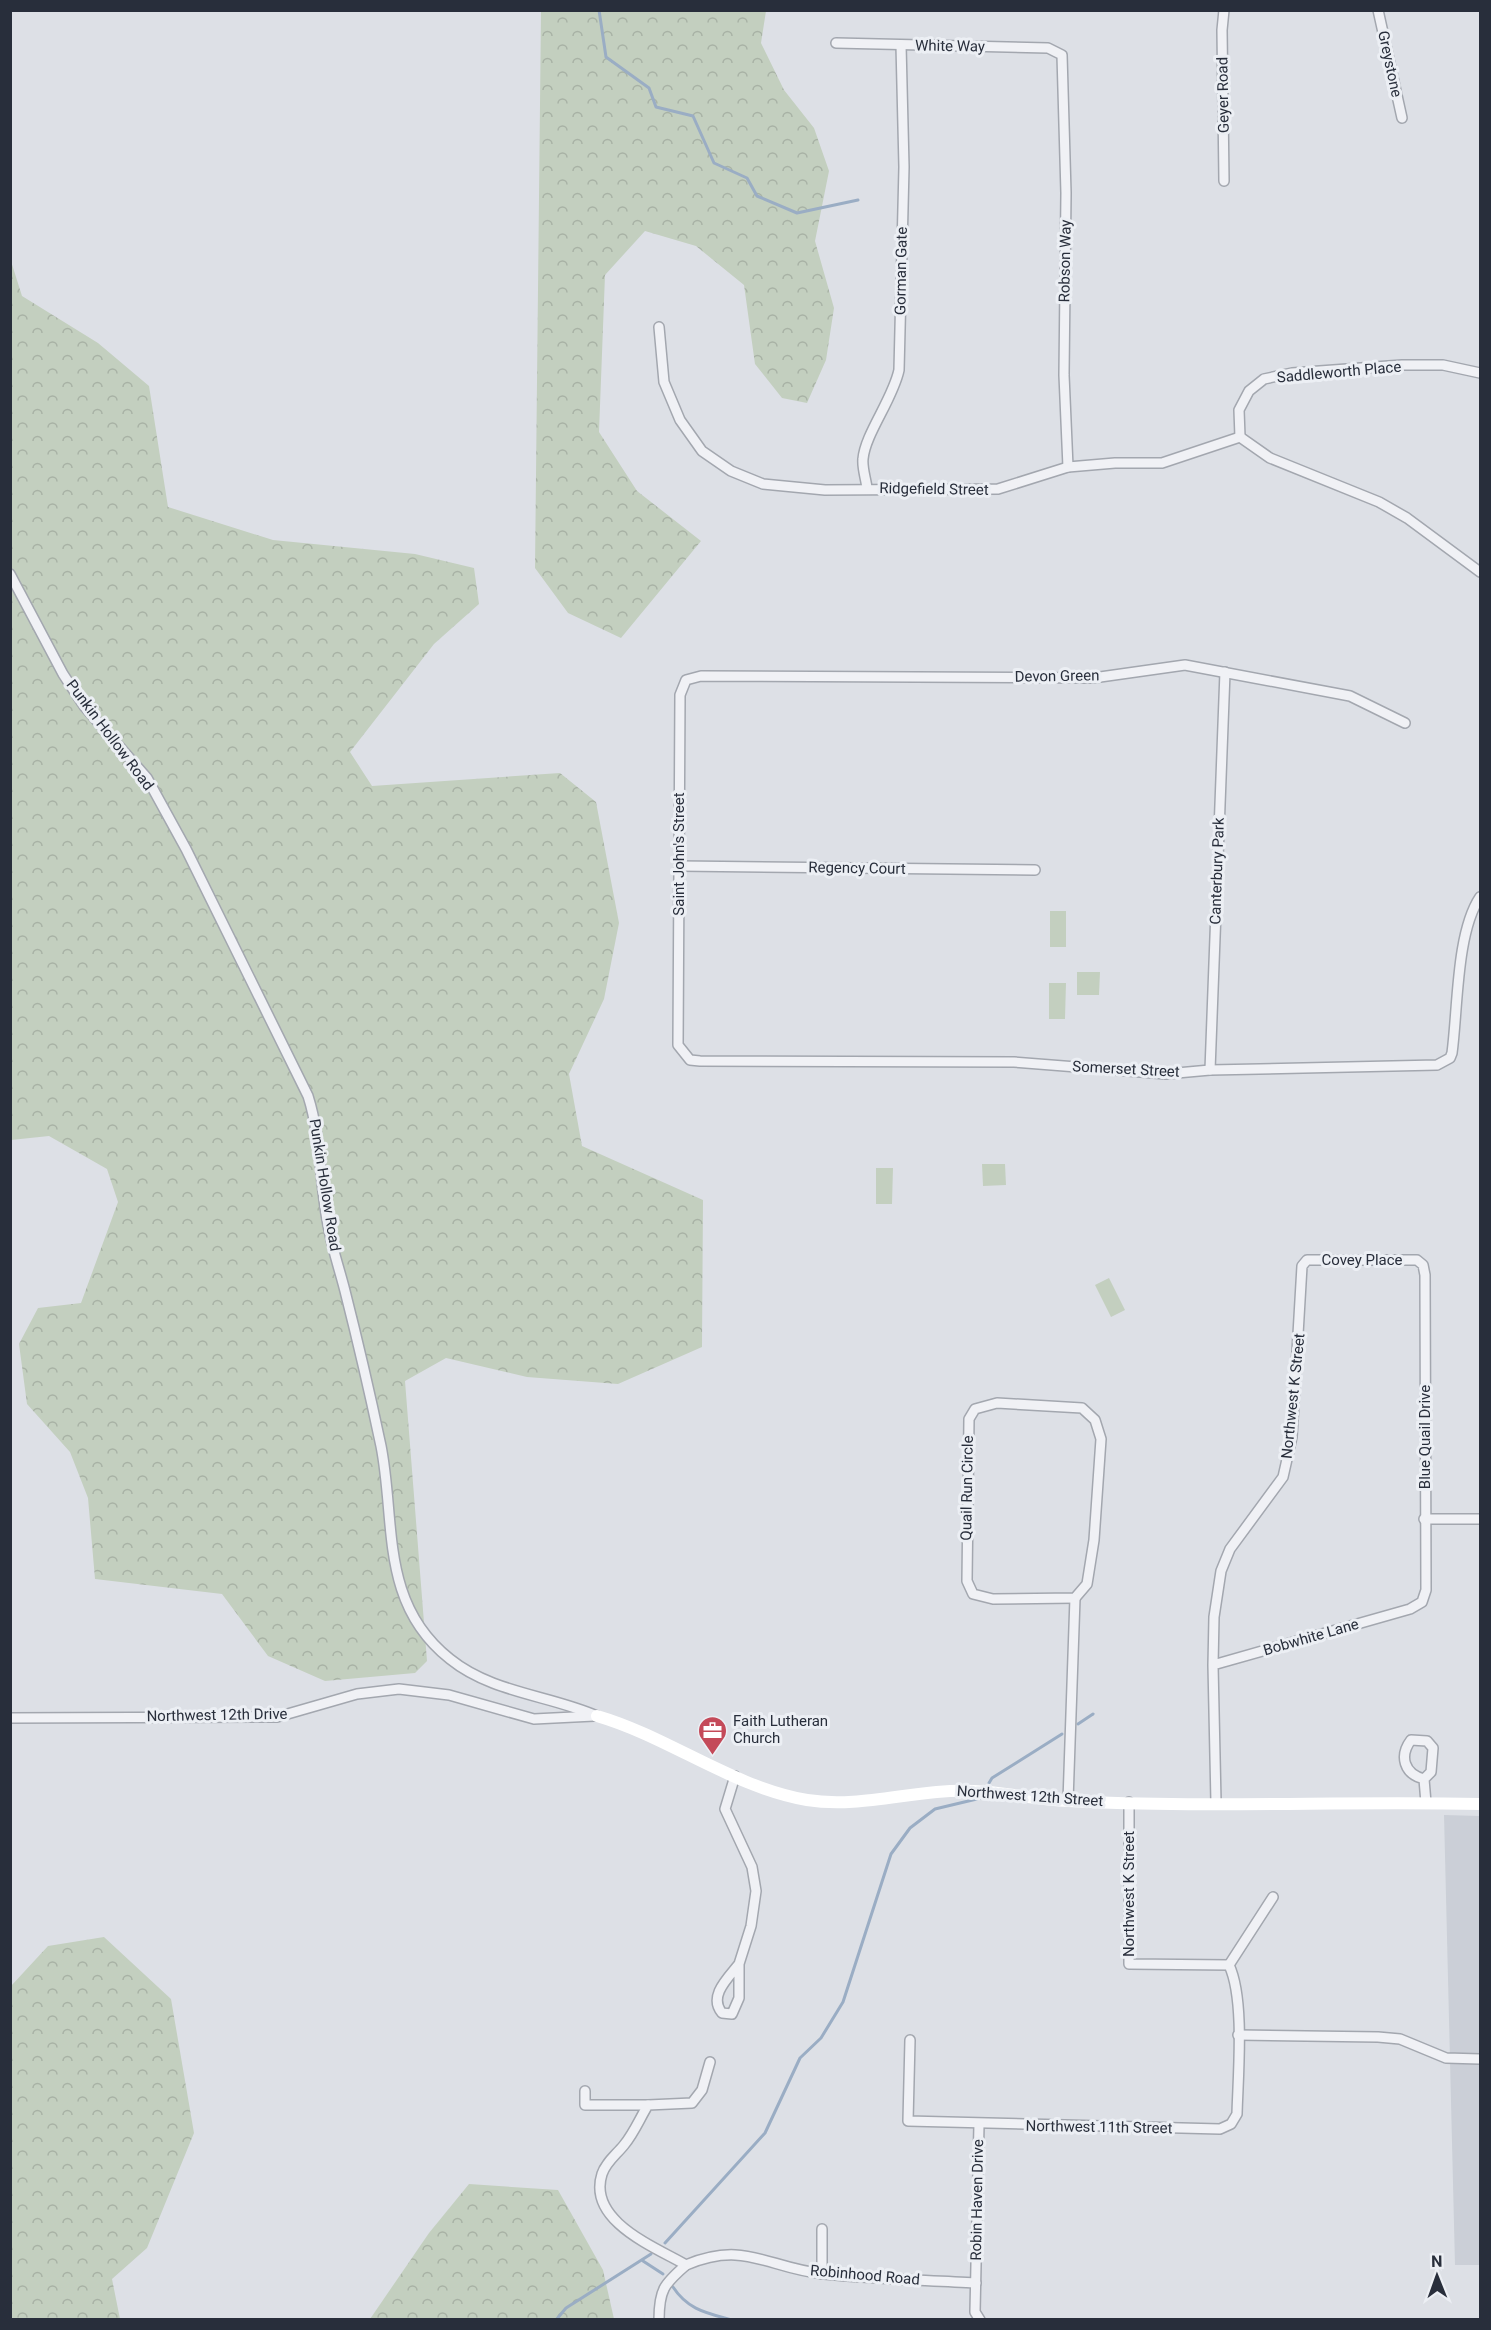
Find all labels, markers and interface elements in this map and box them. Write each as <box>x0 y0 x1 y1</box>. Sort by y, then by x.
street label: Greystone <box>1374 29 1406 99</box>
street label: White Way <box>915 36 985 56</box>
street label: Geyer Road <box>1213 57 1233 133</box>
street label: Robson Way <box>1055 219 1075 303</box>
street label: Gorman Gate <box>891 227 911 315</box>
street label: Saddleworth Place <box>1276 358 1402 386</box>
street label: Ridgefield Street <box>879 479 989 499</box>
street label: Devon Green <box>1014 666 1100 686</box>
street label: Punkin Hollow Road <box>63 676 157 794</box>
street label: Saint John's Street <box>670 792 688 916</box>
street label: Canterbury Park <box>1206 817 1228 925</box>
street label: Regency Court <box>808 858 906 878</box>
street label: Somerset Street <box>1072 1057 1180 1081</box>
street label: Punkin Hollow Road <box>306 1118 344 1252</box>
street label: Covey Place <box>1321 1251 1403 1269</box>
street label: Northwest K Street <box>1277 1332 1309 1460</box>
street label: Blue Quail Drive <box>1416 1385 1434 1489</box>
street label: Quail Run Circle <box>957 1435 977 1541</box>
street label: Bobwhite Lane <box>1261 1615 1361 1659</box>
street label: Northwest 12th Drive <box>146 1705 288 1725</box>
place label: Faith Lutheran Church <box>733 1712 828 1747</box>
office icon: Faith Lutheran Church <box>696 1714 728 1756</box>
street label: Northwest 12th Street <box>956 1782 1104 1810</box>
street label: Northwest K Street <box>1120 1831 1138 1957</box>
street label: Northwest 11th Street <box>1025 2117 1173 2137</box>
street label: Robin Haven Drive <box>967 2139 987 2261</box>
north arrow <box>1407 2246 1467 2306</box>
text: N <box>1431 2252 1443 2271</box>
street label: Robinhood Road <box>809 2261 921 2289</box>

